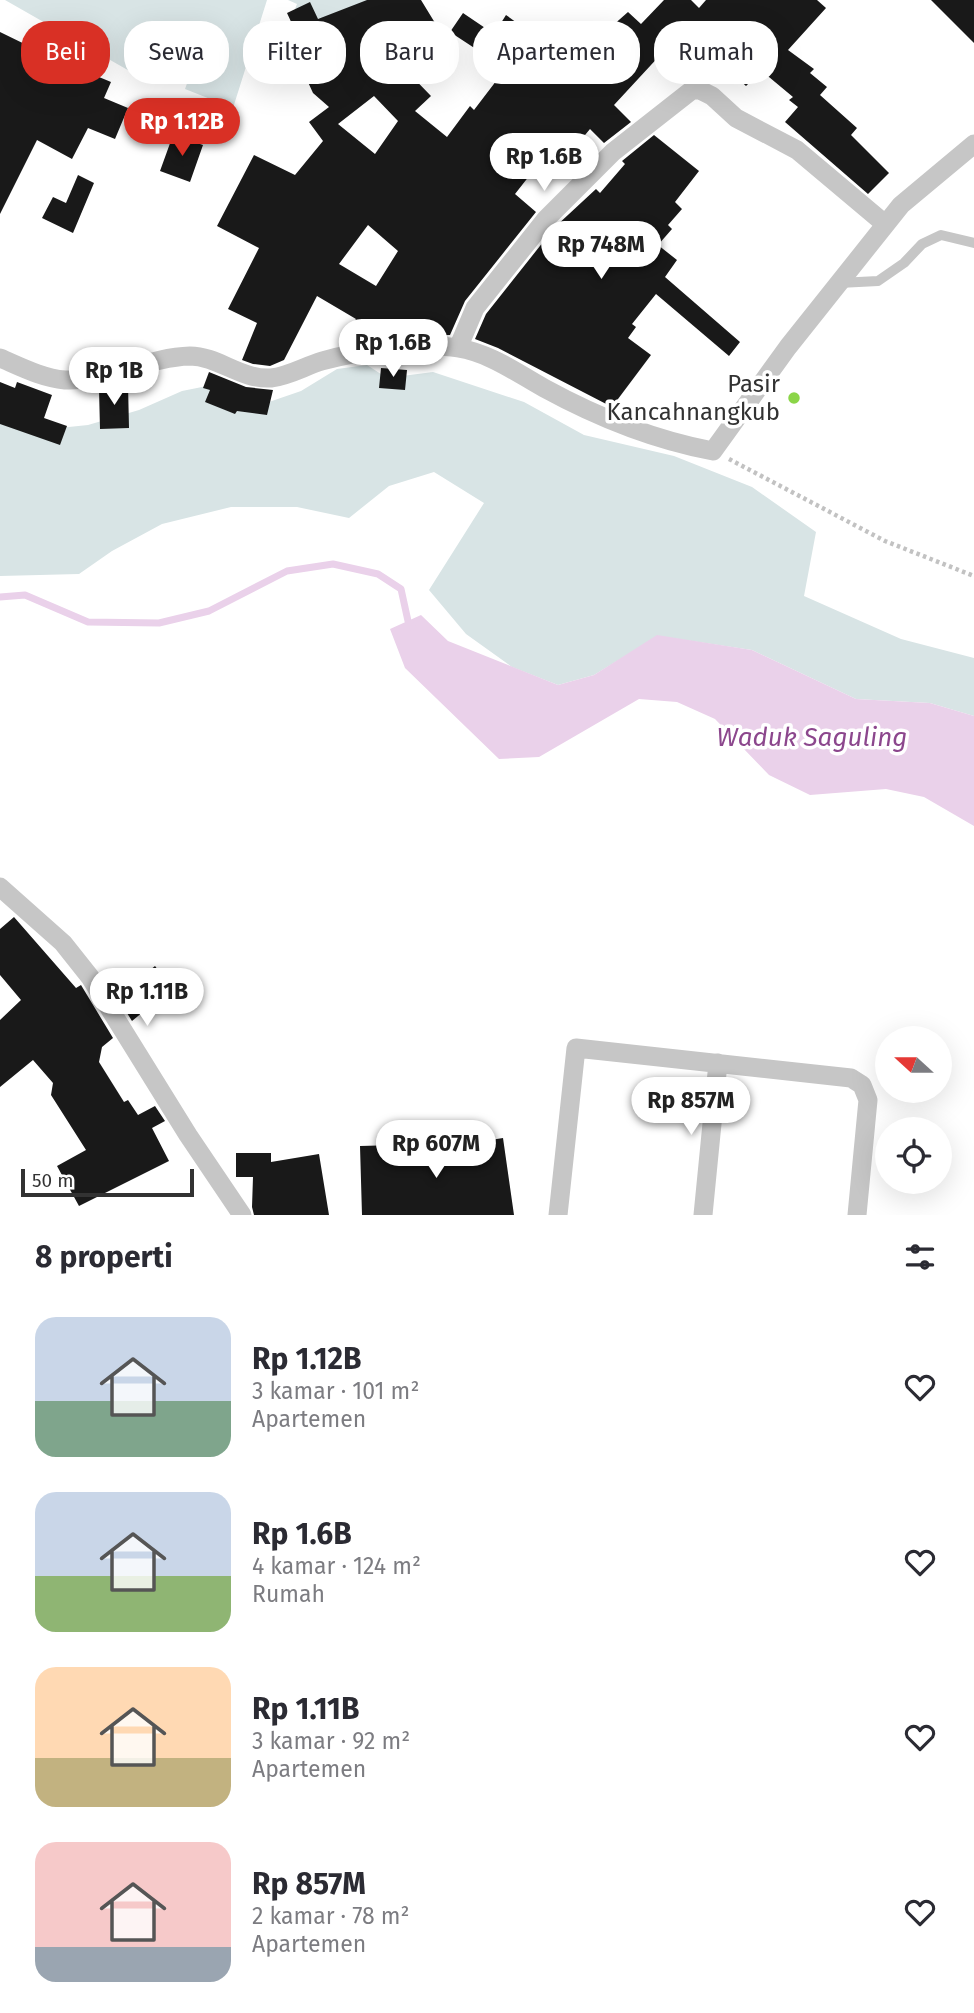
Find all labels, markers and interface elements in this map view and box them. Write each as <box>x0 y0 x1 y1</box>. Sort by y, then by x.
chip: Beli <box>21 21 110 84</box>
chip: Sewa <box>124 21 229 84</box>
chip: Filter <box>243 21 346 84</box>
chip: Baru <box>360 21 459 84</box>
chip: Apartemen <box>473 21 640 84</box>
chip: Rumah <box>654 21 778 84</box>
pin: Rp 1.12B <box>110 99 254 158</box>
text: Rp 1.12B <box>140 107 224 135</box>
pin: Rp 1.6B <box>479 134 609 193</box>
text: Rp 1.6B <box>506 142 582 170</box>
pin: Rp 748M <box>536 222 666 281</box>
text: Rp 748M <box>557 230 645 258</box>
pin: Rp 1.6B <box>328 320 458 379</box>
text: Rp 1.6B <box>355 328 431 356</box>
pin: Rp 1B <box>65 348 163 407</box>
text: Rp 1B <box>85 356 143 384</box>
place label: Pasir Kancahnangkub <box>607 370 781 426</box>
marker: Pasir Kancahnangkub <box>786 390 802 406</box>
water label: Waduk Saguling <box>717 722 907 753</box>
pin: Rp 1.11B <box>75 968 219 1028</box>
text: Rp 1.11B <box>106 977 188 1005</box>
north arrow <box>875 1026 952 1102</box>
map controls <box>875 1026 952 1194</box>
pin: Rp 857M <box>626 1078 756 1137</box>
text: Rp 857M <box>647 1086 735 1114</box>
button: locate <box>875 1117 952 1194</box>
pin: Rp 607M <box>371 1120 501 1180</box>
text: Rp 607M <box>392 1129 480 1157</box>
scale bar <box>21 1166 194 1198</box>
text: 50 m <box>32 1169 73 1192</box>
icon: filters <box>901 1238 939 1276</box>
text: 8 properti <box>35 1239 173 1275</box>
text: Rp 1.12B <box>252 1341 362 1377</box>
icon: home <box>91 1345 175 1429</box>
icon: heart <box>901 1368 939 1406</box>
text: 3 kamar · 101 m² <box>252 1377 419 1405</box>
text: Apartemen <box>252 1405 366 1433</box>
text: Rp 1.6B <box>252 1516 352 1552</box>
icon: home <box>91 1520 175 1604</box>
icon: heart <box>901 1543 939 1581</box>
text: 4 kamar · 124 m² <box>252 1552 421 1580</box>
text: Rumah <box>252 1580 325 1608</box>
text: Rp 1.11B <box>252 1691 359 1727</box>
icon: home <box>91 1695 175 1779</box>
icon: heart <box>901 1718 939 1756</box>
text: 3 kamar · 92 m² <box>252 1727 410 1755</box>
text: Apartemen <box>252 1755 366 1783</box>
text: Rp 857M <box>252 1866 366 1902</box>
icon: home <box>91 1870 175 1954</box>
icon: heart <box>901 1893 939 1931</box>
text: 2 kamar · 78 m² <box>252 1902 410 1930</box>
text: Apartemen <box>252 1930 366 1958</box>

